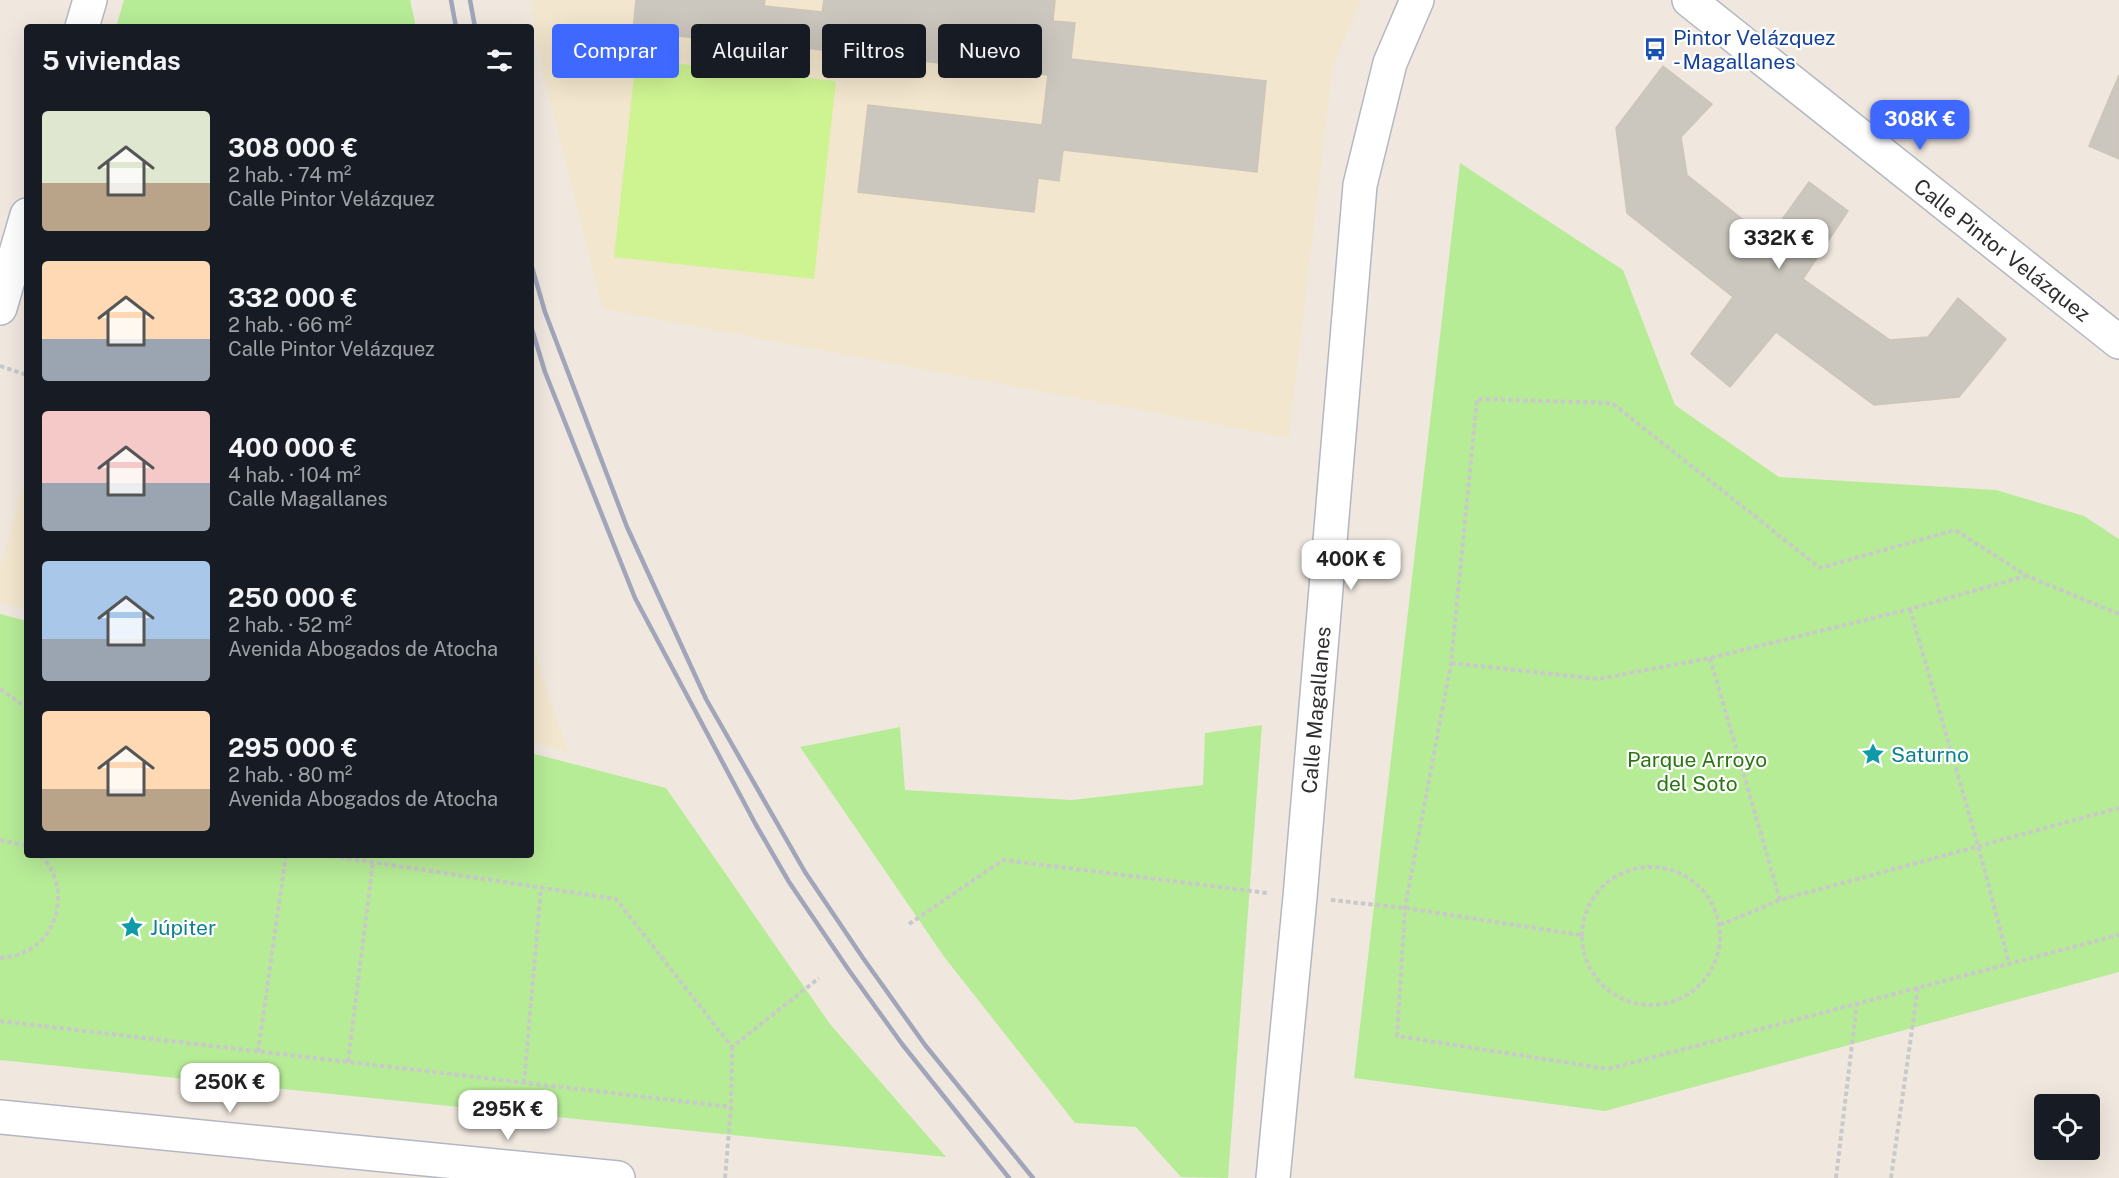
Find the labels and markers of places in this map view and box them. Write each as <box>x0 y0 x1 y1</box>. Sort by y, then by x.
place label: Pintor Velázquez - Magallanes <box>1673 25 1835 74</box>
bus stop icon: Pintor Velázquez - Magallanes <box>1642 36 1668 62</box>
pin: 308K € <box>1871 100 1969 151</box>
pin: 332K € <box>1730 219 1828 270</box>
pin: 400K € <box>1302 540 1400 591</box>
place icon: Saturno <box>1860 741 1886 767</box>
place label: Saturno <box>1891 742 1969 767</box>
place icon: Júpiter <box>119 914 145 940</box>
place label: Júpiter <box>150 915 216 940</box>
pin: 250K € <box>181 1063 279 1114</box>
pin: 295K € <box>459 1090 557 1141</box>

